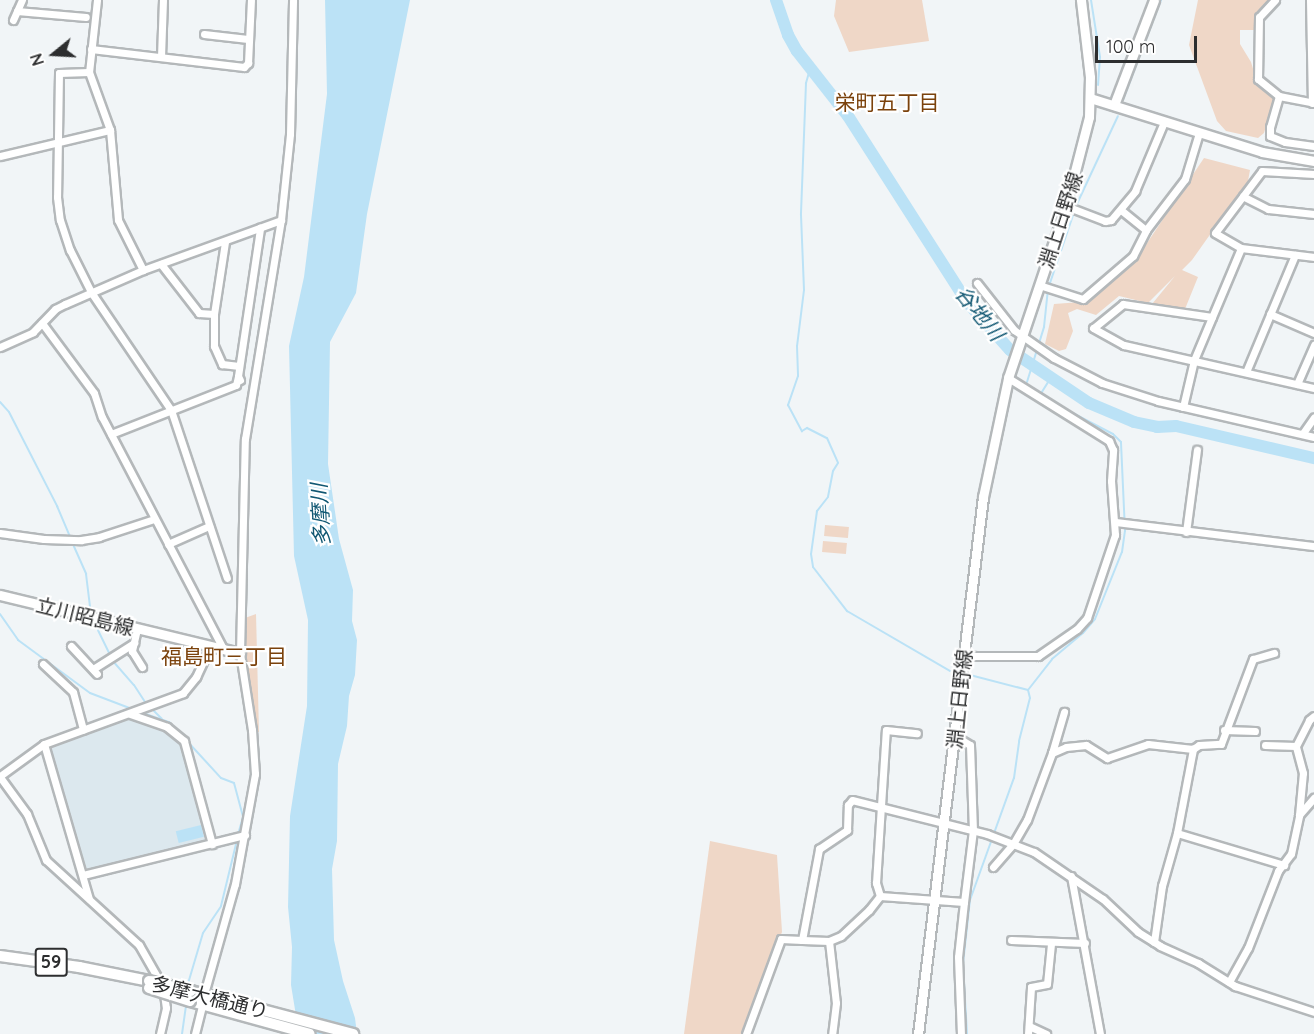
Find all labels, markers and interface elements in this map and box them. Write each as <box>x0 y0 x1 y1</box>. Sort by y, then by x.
north arrow <box>24 24 84 84</box>
scale bar <box>1098 24 1200 62</box>
text: 100 m <box>1106 35 1155 58</box>
text: N <box>26 51 48 68</box>
district label: 栄町五丁目 <box>835 89 939 115</box>
street label: 淵上日野線 <box>1033 169 1087 271</box>
water label: 谷地川 <box>950 281 1010 345</box>
water label: 多摩川 <box>306 483 334 547</box>
street label: 立川昭島線 <box>34 592 136 640</box>
district label: 福島町三丁目 <box>161 643 287 669</box>
street label: 淵上日野線 <box>942 648 976 750</box>
road number: 59 <box>34 947 68 977</box>
street label: 多摩大橋通り <box>149 971 271 1023</box>

